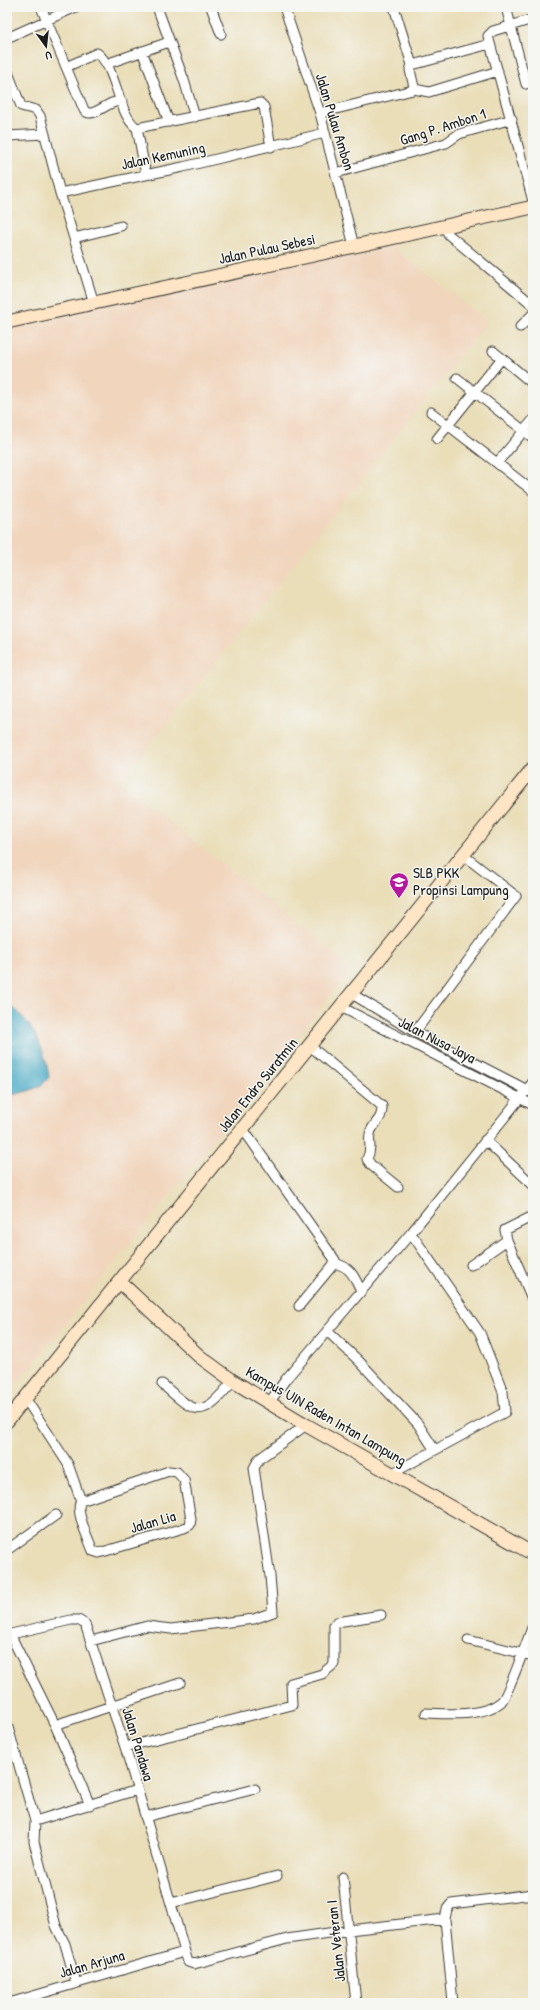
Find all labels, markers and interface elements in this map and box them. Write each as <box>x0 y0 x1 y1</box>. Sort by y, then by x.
north arrow <box>26 26 66 66</box>
text: U <box>44 48 53 63</box>
street label: Jalan Pulau Ambon <box>311 71 360 173</box>
street label: Gang P. Ambon 1 <box>397 103 489 150</box>
street label: Jalan Kemuning <box>119 136 207 175</box>
street label: Jalan Pulau Sebesi <box>217 228 317 269</box>
place label: SLB PKK Propinsi Lampung <box>413 862 509 900</box>
school or university icon: SLB PKK Propinsi Lampung <box>388 871 410 899</box>
street label: Jalan Nusa Jaya <box>395 1011 480 1068</box>
street label: Jalan Endro Suratmin <box>213 1033 302 1136</box>
street label: Kampus UIN Raden Intan Lampung <box>242 1361 411 1470</box>
street label: Jalan Lia <box>128 1505 178 1538</box>
street label: Jalan Pandawa <box>117 1704 160 1783</box>
street label: Jalan Veteran I <box>321 1899 350 1983</box>
street label: Jalan Arjuna <box>57 1944 127 1983</box>

